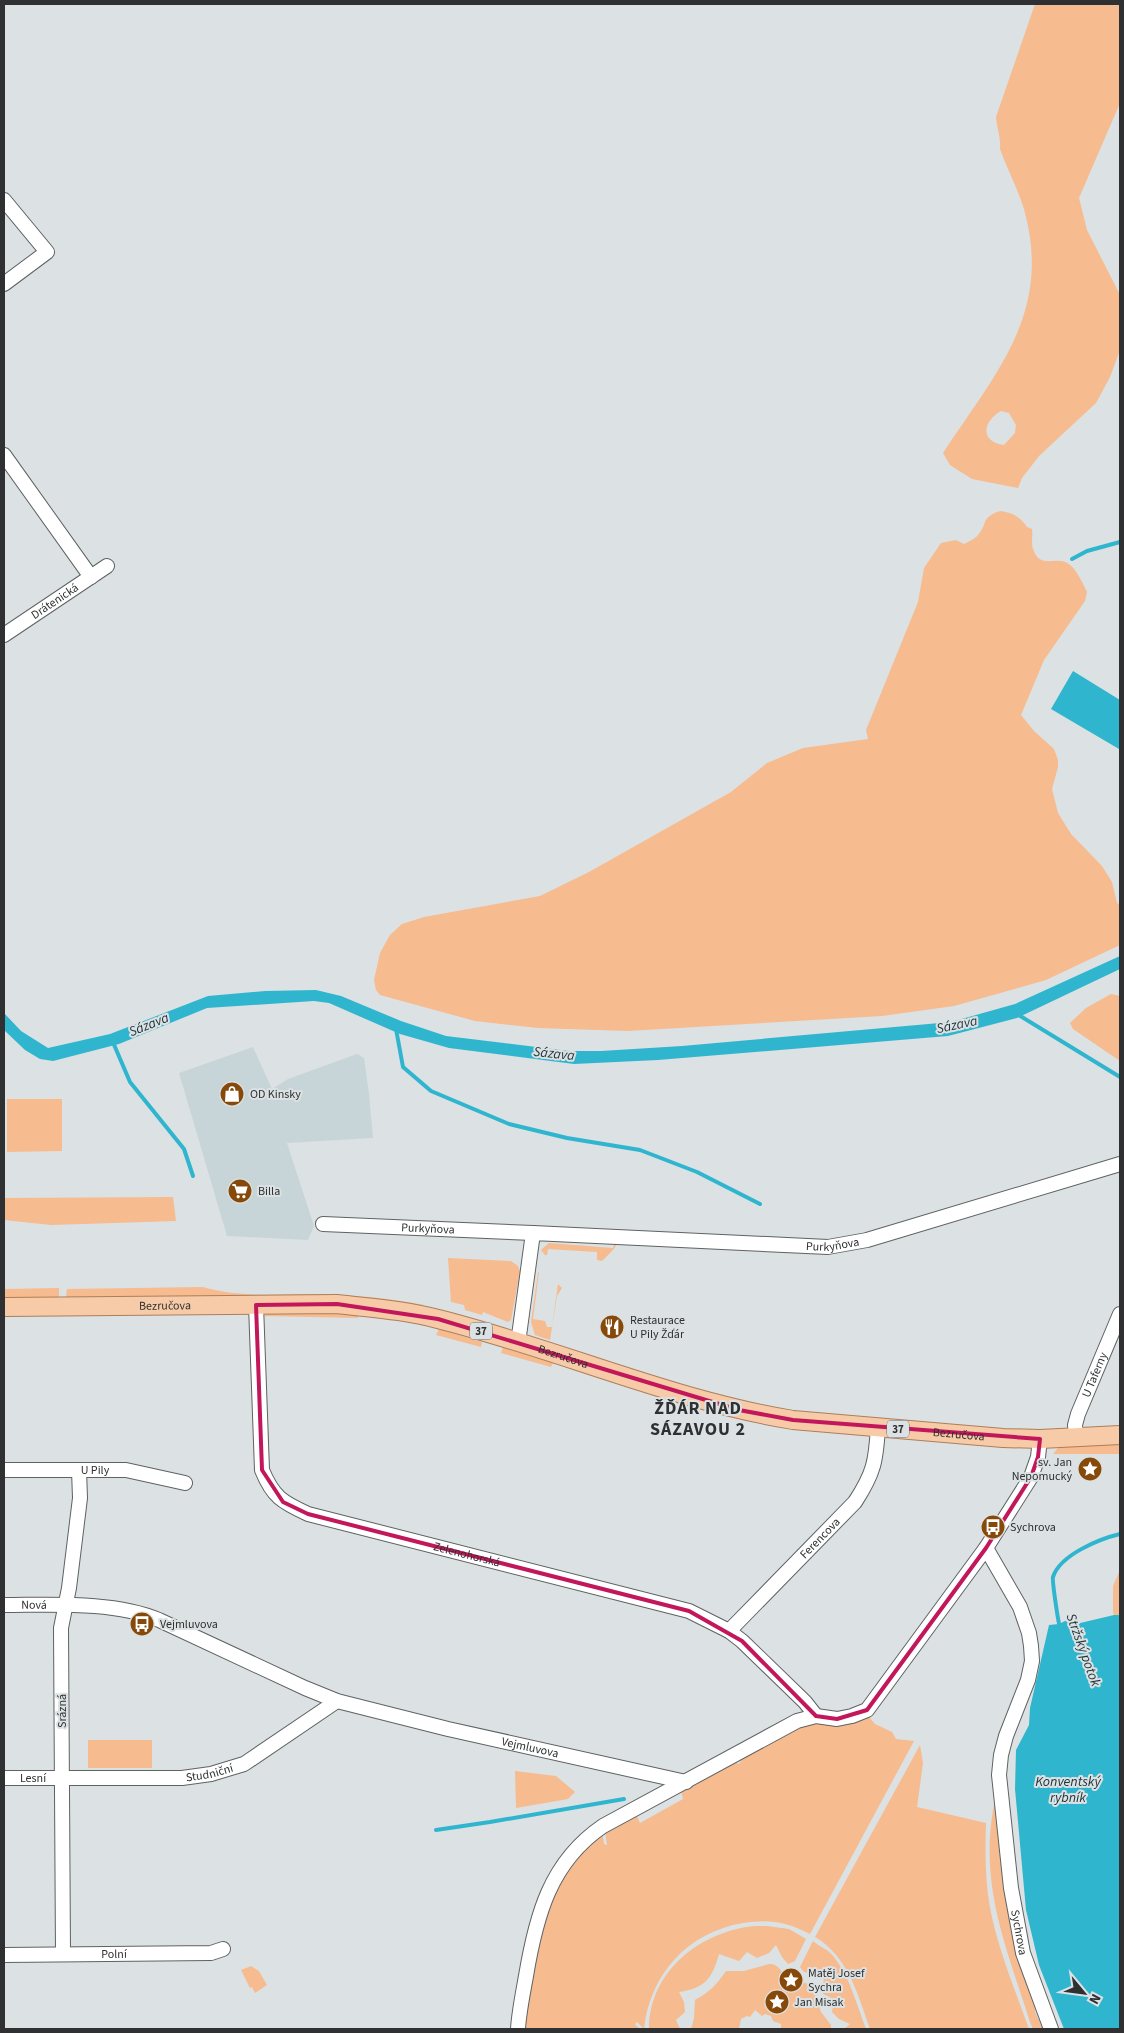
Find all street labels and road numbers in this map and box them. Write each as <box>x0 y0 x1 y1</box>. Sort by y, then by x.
street label: Drátenická <box>28 579 82 623</box>
street label: Purkyňova <box>401 1219 455 1238</box>
street label: Purkyňova <box>805 1233 860 1256</box>
street label: Bezručova <box>139 1297 191 1314</box>
road number: 37 <box>470 1322 492 1340</box>
street label: Bezručova <box>536 1340 591 1373</box>
street label: U Taferny <box>1077 1349 1112 1400</box>
road number: 37 <box>887 1420 909 1438</box>
street label: Bezručova <box>932 1424 985 1445</box>
street label: U Pily <box>81 1462 110 1479</box>
street label: Ferencova <box>796 1514 844 1562</box>
street label: Zelenohorská <box>432 1538 502 1571</box>
street label: Nová <box>21 1596 47 1613</box>
street label: Srázná <box>54 1694 71 1728</box>
street label: Vejmluvova <box>500 1733 560 1762</box>
street label: Studniční <box>185 1759 236 1786</box>
street label: Lesní <box>20 1770 47 1787</box>
street label: Sychrova <box>1007 1908 1032 1957</box>
street label: Polní <box>101 1945 128 1963</box>

